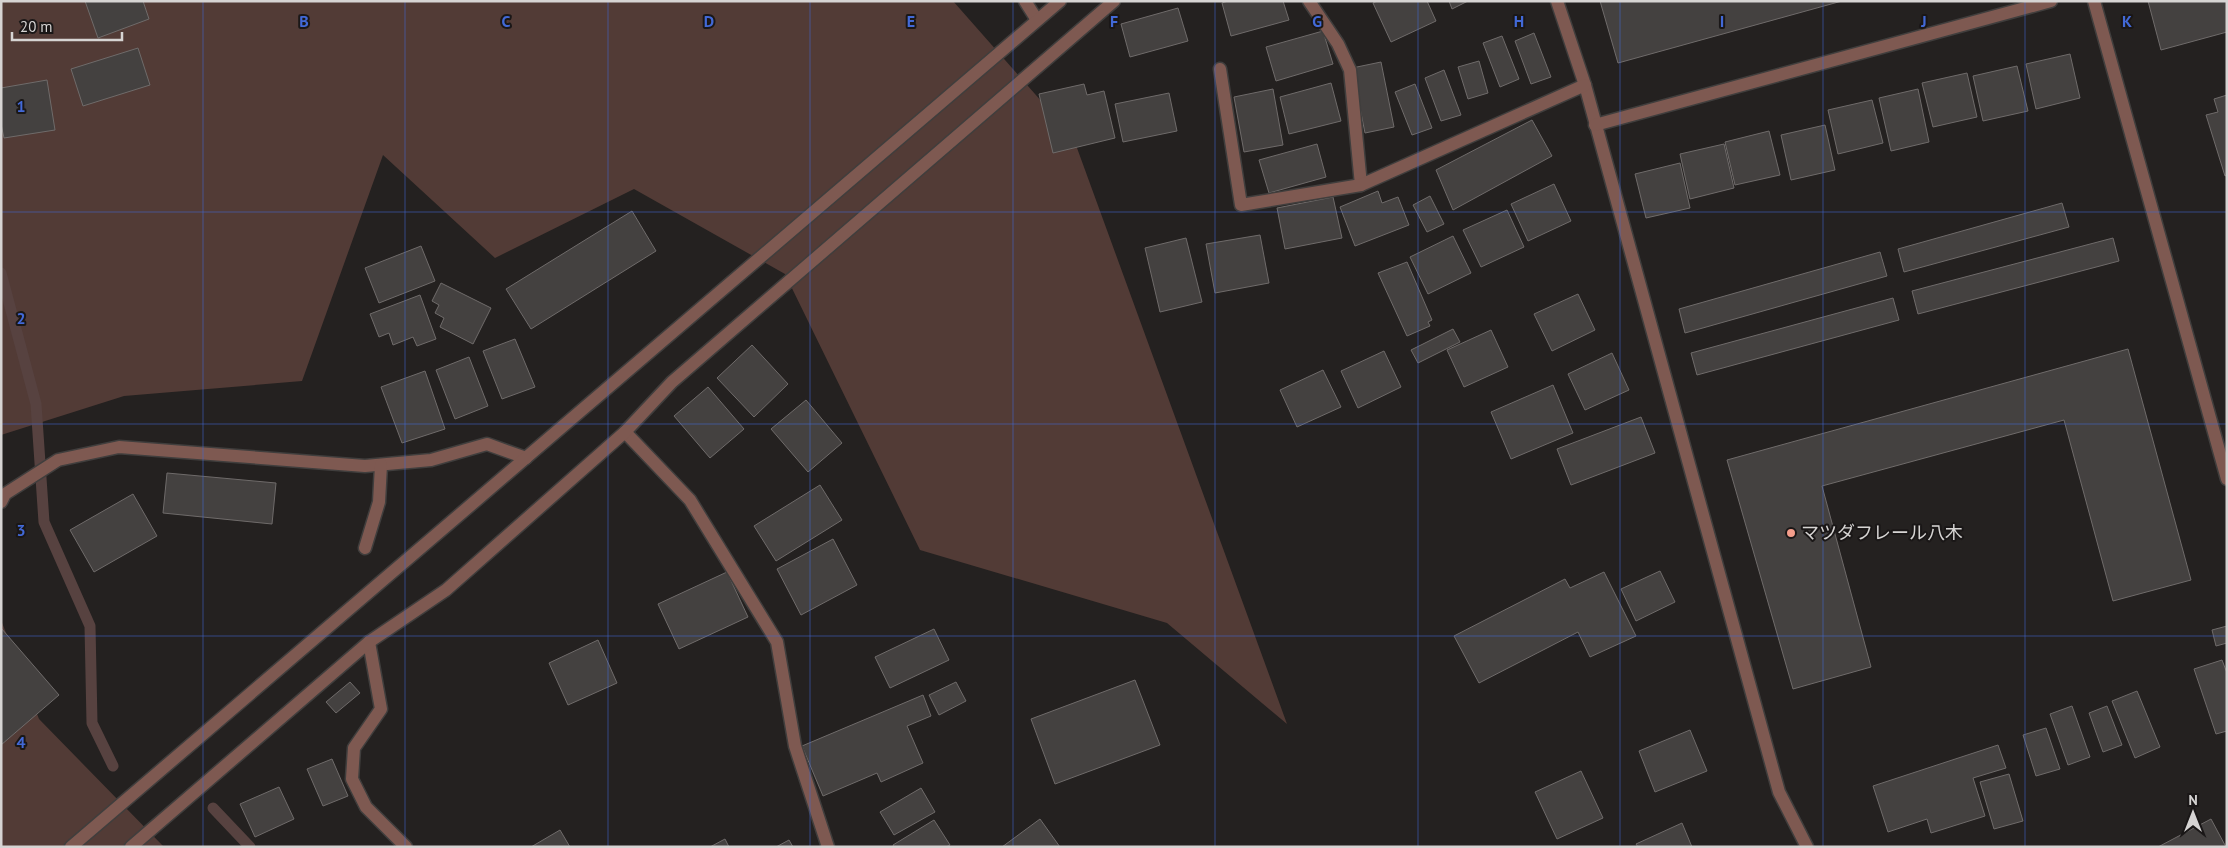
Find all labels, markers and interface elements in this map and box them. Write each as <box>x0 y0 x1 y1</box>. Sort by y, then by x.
scale bar <box>12 10 122 42</box>
text: B <box>299 11 309 31</box>
text: C <box>502 11 511 31</box>
text: D <box>704 11 714 31</box>
text: E <box>907 11 915 31</box>
text: F <box>1110 11 1118 31</box>
text: G <box>1312 11 1322 31</box>
text: H <box>1514 11 1524 31</box>
text: I <box>1720 11 1724 31</box>
text: J <box>1920 11 1927 31</box>
text: K <box>2122 11 2132 31</box>
text: 20 m <box>20 17 53 36</box>
text: 1 <box>16 96 26 116</box>
text: 2 <box>16 308 26 328</box>
text: 3 <box>16 520 26 540</box>
place label: マツダフレール八木 <box>1801 521 1963 544</box>
marker: マツダフレール八木 <box>1785 527 1797 539</box>
text: 4 <box>16 732 26 752</box>
north arrow <box>2168 788 2218 838</box>
text: N <box>2188 791 2198 809</box>

